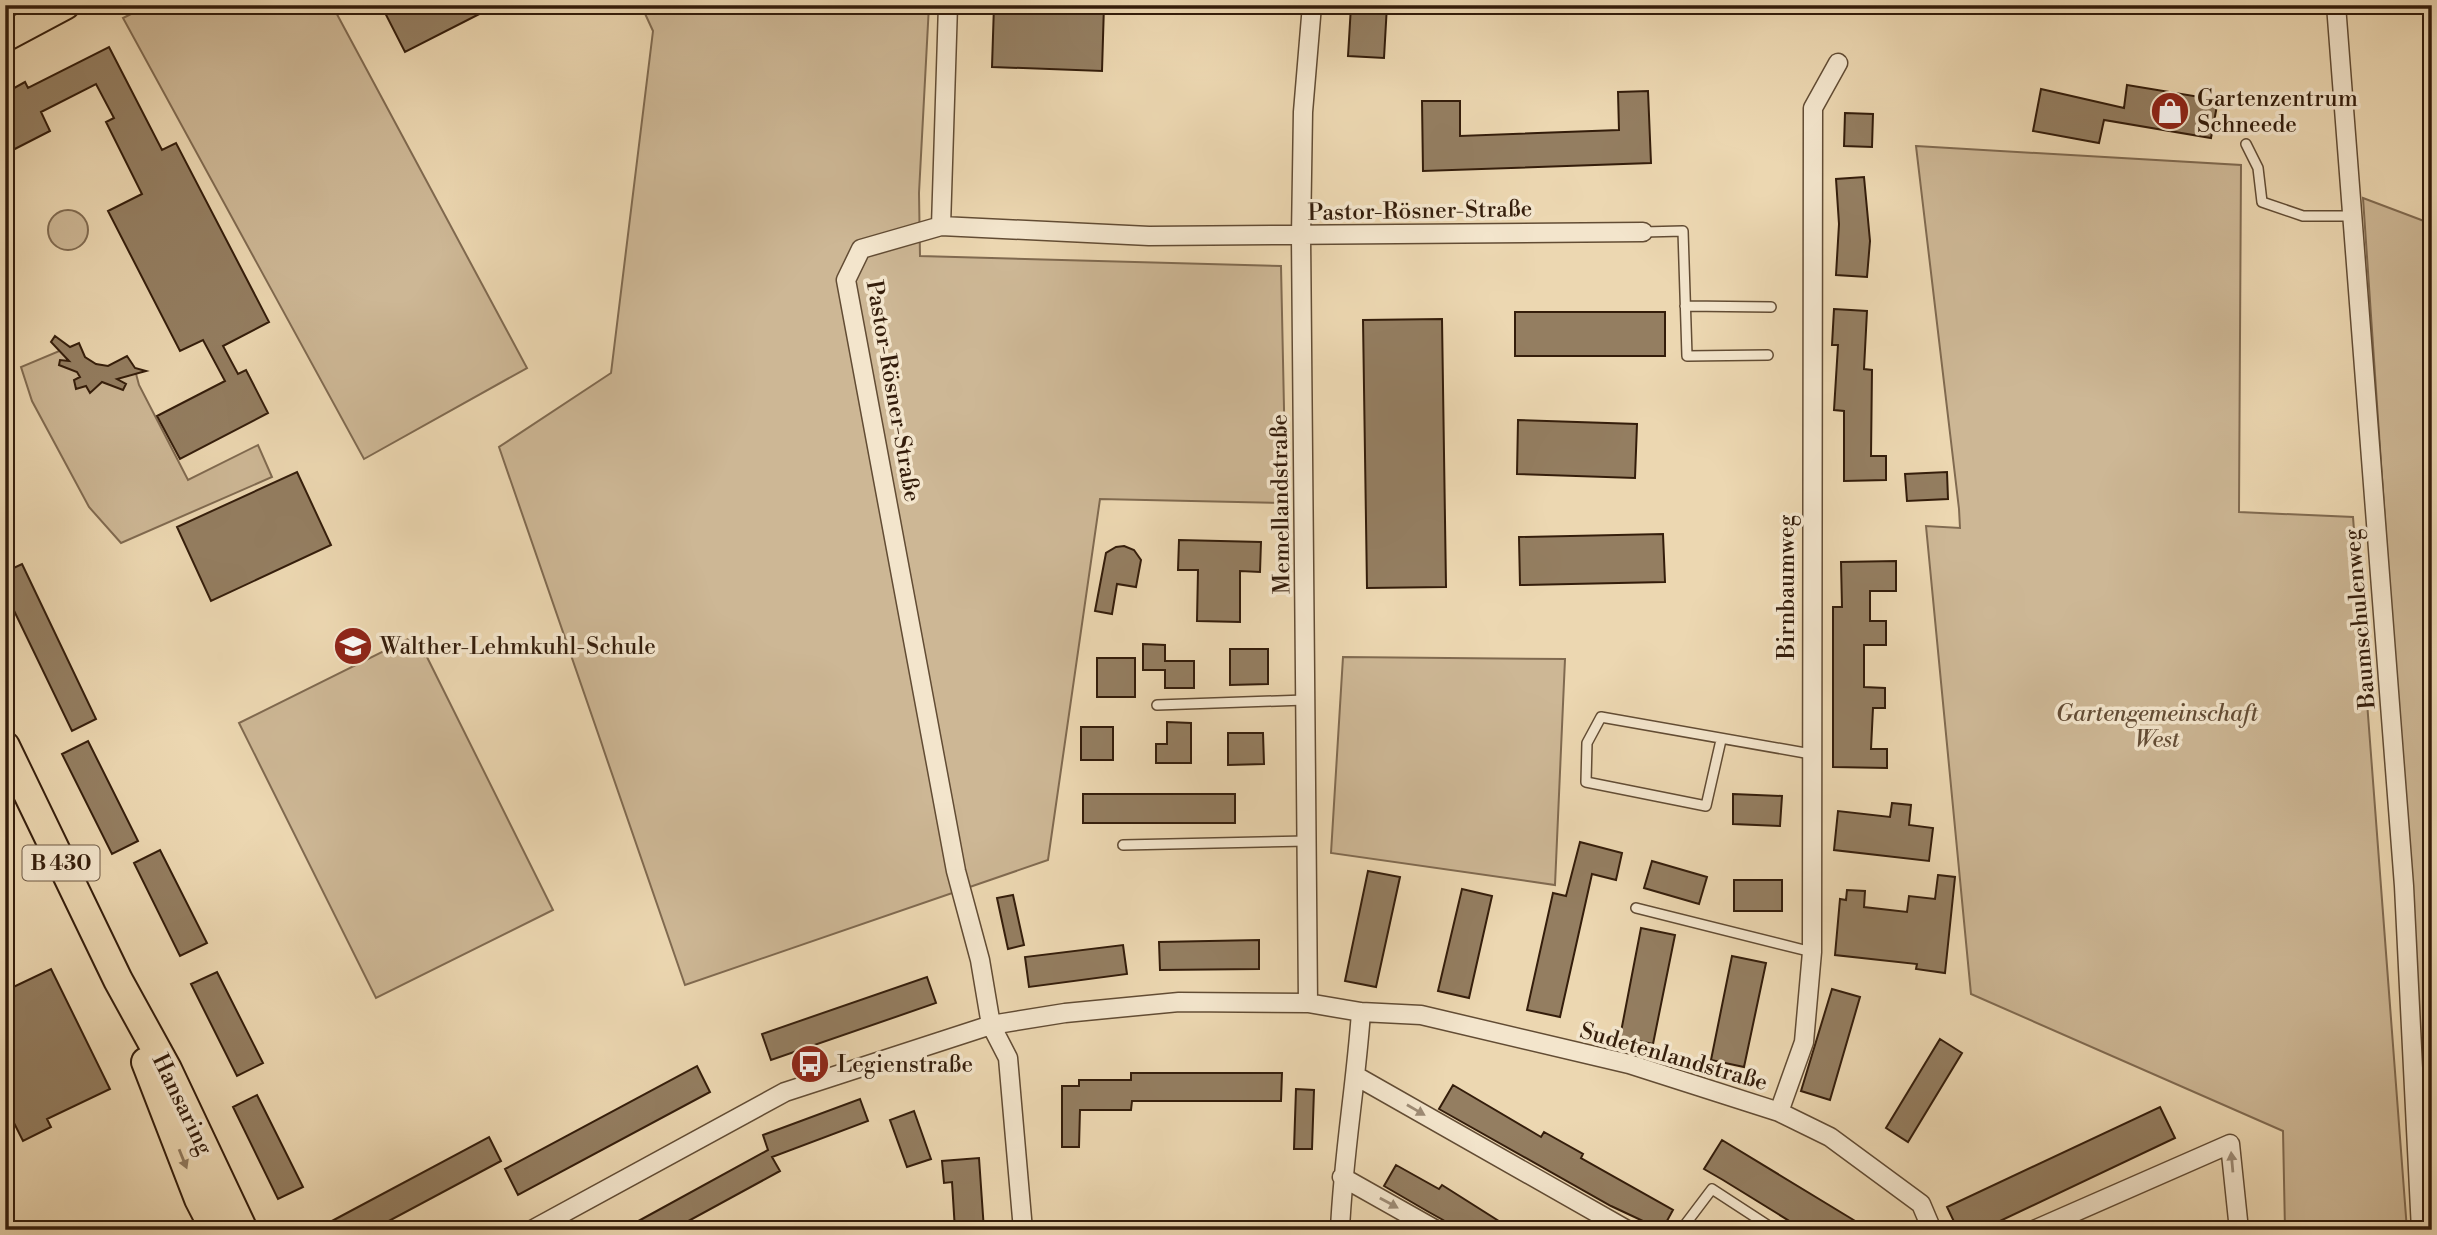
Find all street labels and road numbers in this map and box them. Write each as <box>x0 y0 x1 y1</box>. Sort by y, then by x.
street label: Pastor-Rösner-Straße <box>1307 195 1533 227</box>
street label: Pastor-Rösner-Straße <box>860 278 926 504</box>
street label: Memellandstraße <box>1265 414 1297 594</box>
street label: Birnbaumweg <box>1773 514 1801 660</box>
street label: Baumschulenweg <box>2338 528 2382 711</box>
road number: B 430 <box>22 846 100 880</box>
street label: Sudetenlandstraße <box>1577 1017 1771 1097</box>
street label: Hansaring <box>146 1049 219 1160</box>

